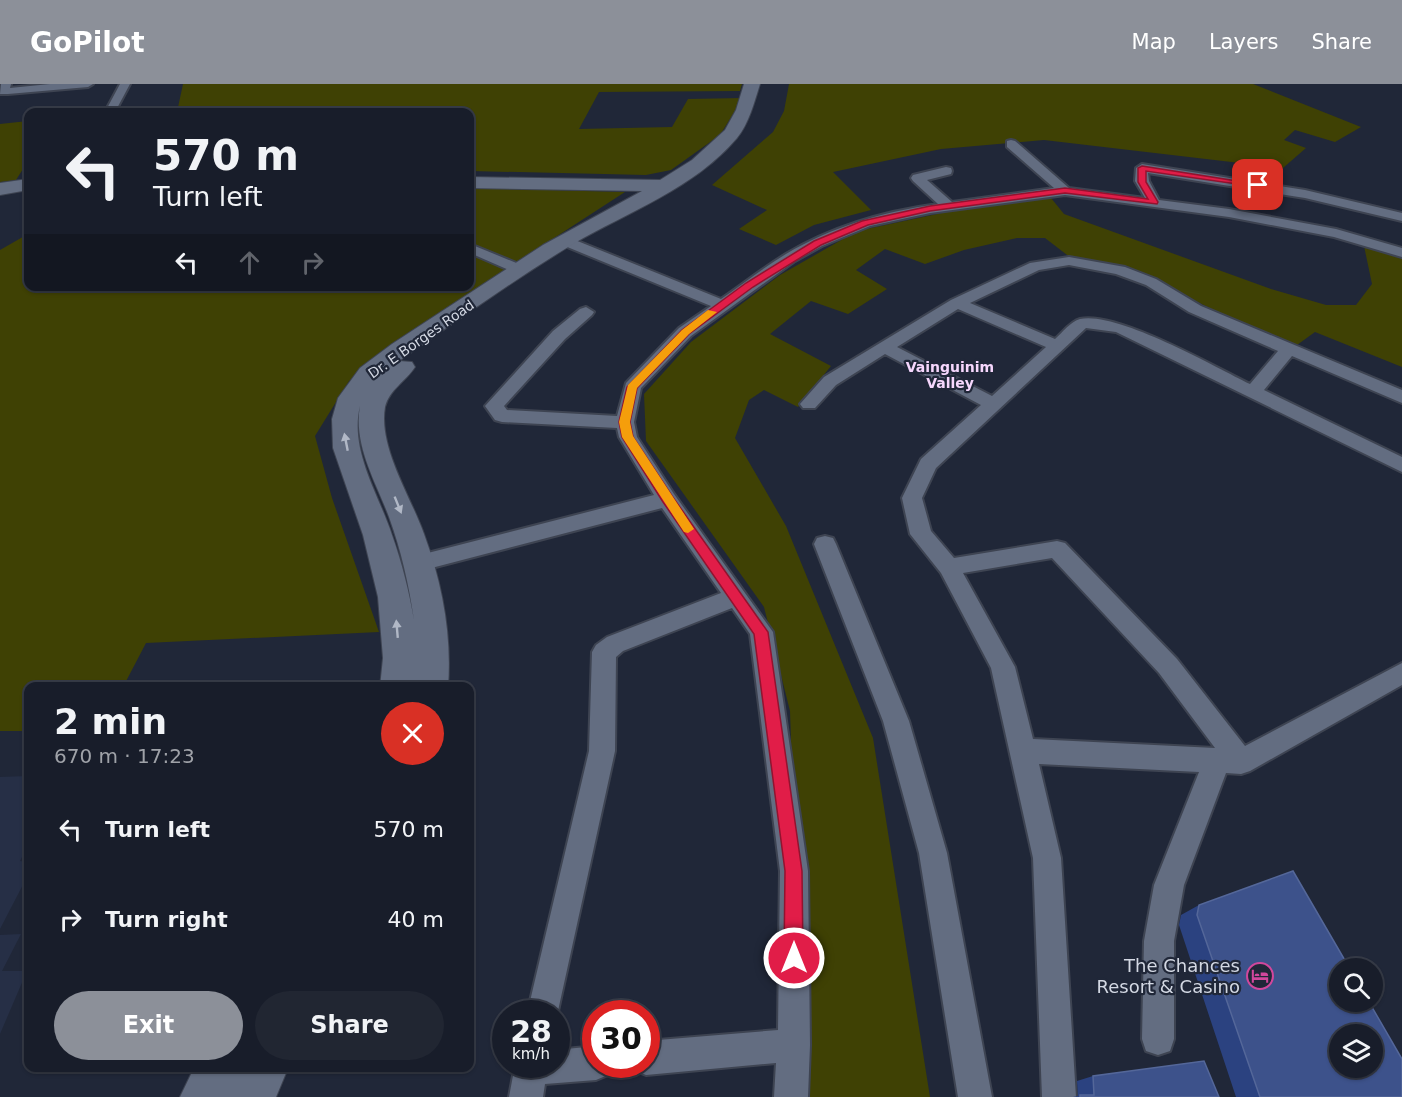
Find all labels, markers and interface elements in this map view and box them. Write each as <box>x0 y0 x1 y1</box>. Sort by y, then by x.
text: GoPilot <box>30 26 145 59</box>
text: Map <box>1132 30 1176 54</box>
text: Layers <box>1209 30 1278 54</box>
text: Share <box>1311 30 1372 54</box>
text: 570 m <box>153 131 299 180</box>
icon: left <box>54 132 132 210</box>
pin <box>1232 159 1283 210</box>
icon: arrive <box>1241 168 1274 201</box>
text: Turn left <box>153 181 263 212</box>
icon: left <box>170 246 203 279</box>
icon: ahead <box>233 246 266 279</box>
icon: right <box>296 246 329 279</box>
street label: Dr. E Borges Road <box>365 296 477 382</box>
district label: Vainguinim Valley <box>906 359 994 391</box>
one-way arrow <box>341 432 350 451</box>
one-way arrow <box>393 496 403 514</box>
one-way arrow <box>393 619 402 638</box>
text: 2 min <box>54 701 167 742</box>
button: close <box>381 702 444 765</box>
text: 670 m · 17:23 <box>54 744 195 768</box>
icon: left <box>54 813 87 846</box>
text: Turn left <box>105 817 210 842</box>
text: 570 m <box>374 817 444 842</box>
icon: right <box>54 903 87 936</box>
text: Turn right <box>105 907 228 932</box>
text: 40 m <box>388 907 444 932</box>
position arrow <box>762 926 826 990</box>
place label: The Chances Resort & Casino <box>1097 955 1240 997</box>
map controls <box>1329 958 1383 1078</box>
button: search <box>1329 958 1383 1012</box>
hotel icon: The Chances Resort & Casino <box>1245 961 1275 991</box>
button: Exit <box>54 991 243 1060</box>
button: Share <box>255 991 444 1060</box>
speed limit sign: 30 <box>582 1000 660 1078</box>
text: 28 <box>510 1014 552 1049</box>
button: layers <box>1329 1024 1383 1078</box>
text: km/h <box>512 1045 550 1063</box>

